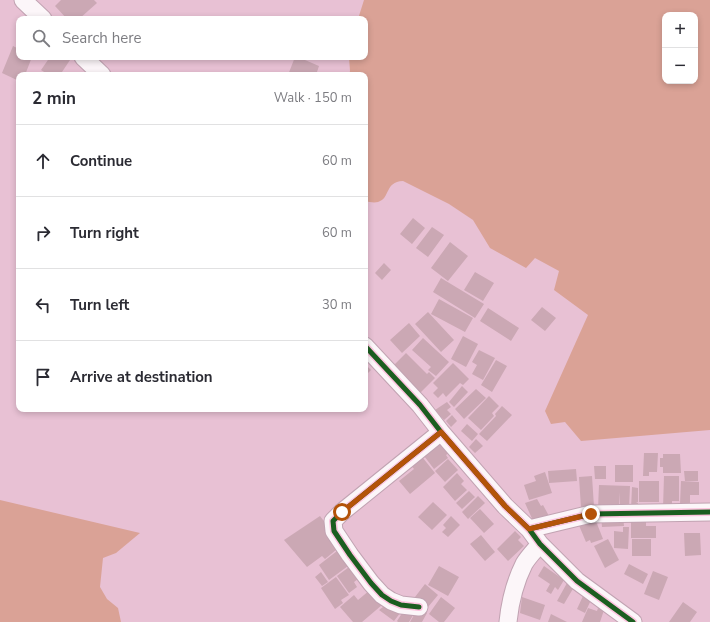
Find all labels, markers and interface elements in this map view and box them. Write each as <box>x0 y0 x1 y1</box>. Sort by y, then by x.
map controls <box>662 12 698 84</box>
button: + <box>662 12 698 48</box>
search box <box>16 16 368 60</box>
icon: search <box>30 27 52 49</box>
text: Search here <box>62 28 142 48</box>
button: − <box>662 48 698 84</box>
text: 2 min <box>32 87 76 110</box>
text: Walk · 150 m <box>274 89 352 107</box>
icon: ahead <box>32 150 54 172</box>
text: Continue <box>70 151 132 171</box>
text: 60 m <box>322 152 352 170</box>
icon: right <box>32 222 54 244</box>
text: Turn right <box>70 223 139 243</box>
text: 60 m <box>322 224 352 242</box>
icon: left <box>32 294 54 316</box>
text: Turn left <box>70 295 129 315</box>
text: 30 m <box>322 296 352 314</box>
icon: arrive <box>32 366 54 388</box>
text: Arrive at destination <box>70 367 213 387</box>
route start <box>333 503 351 521</box>
route end <box>582 505 600 523</box>

